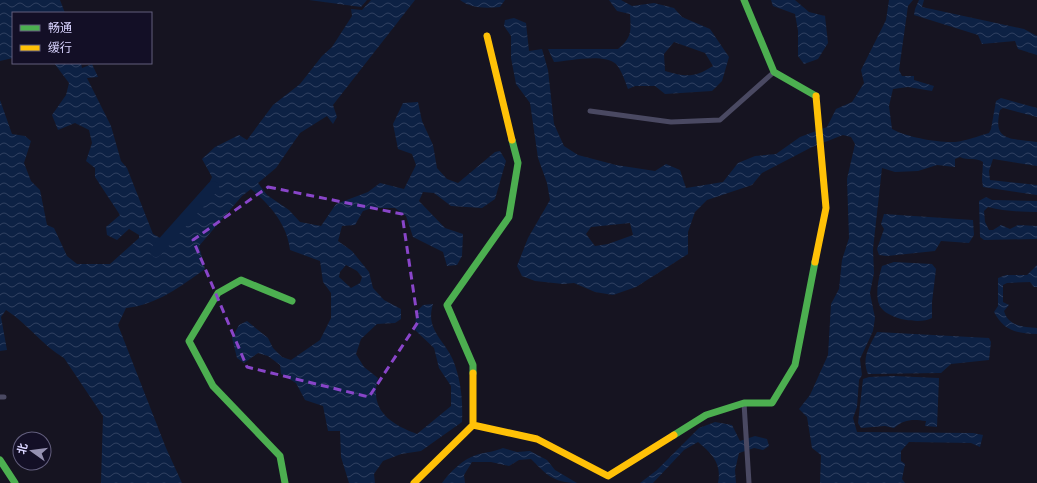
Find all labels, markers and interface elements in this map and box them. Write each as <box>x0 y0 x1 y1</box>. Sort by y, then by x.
legend <box>12 12 152 64</box>
text: 畅通 <box>48 21 72 35</box>
text: 缓行 <box>48 41 72 55</box>
north arrow <box>12 431 52 471</box>
text: 北 <box>15 442 30 456</box>

